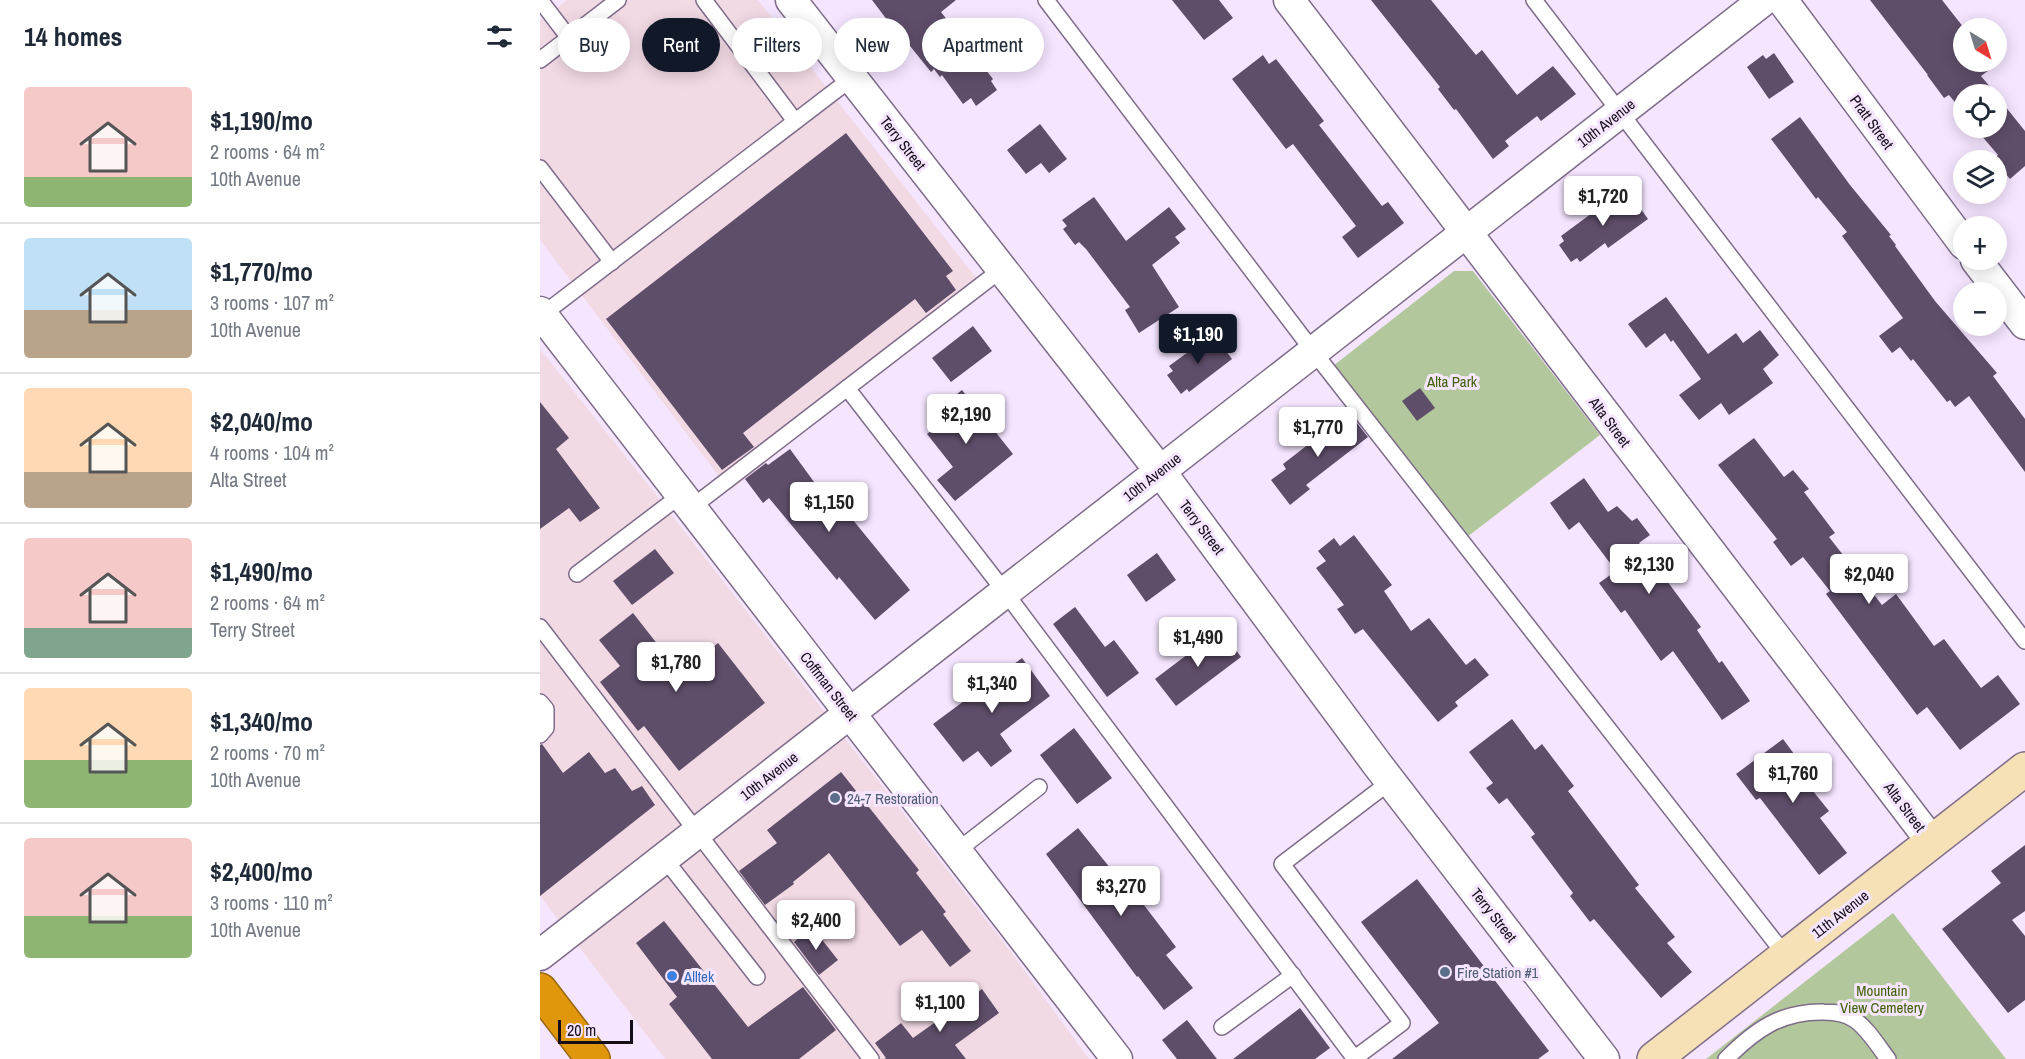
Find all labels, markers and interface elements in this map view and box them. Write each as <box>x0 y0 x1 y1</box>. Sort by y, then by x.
chip: Buy <box>558 18 630 72</box>
chip: Rent <box>642 18 720 72</box>
chip: Filters <box>732 18 822 72</box>
chip: New <box>834 18 910 72</box>
chip: Apartment <box>922 18 1044 72</box>
north arrow <box>1953 18 2007 72</box>
map controls <box>1953 18 2007 336</box>
text: 14 homes <box>24 19 122 54</box>
icon: filters <box>483 20 516 53</box>
button: locate <box>1953 84 2007 138</box>
street label: Pratt Street <box>1845 91 1899 154</box>
street label: 10th Avenue <box>1573 94 1639 152</box>
text: $1,190/mo <box>210 103 313 138</box>
icon: home <box>72 111 144 183</box>
street label: Terry Street <box>875 111 931 175</box>
text: 2 rooms · 64 m² <box>210 138 325 165</box>
button: layers <box>1953 150 2007 204</box>
text: 10th Avenue <box>210 165 301 192</box>
pin: $1,720 <box>1554 176 1652 227</box>
text: $1,720 <box>1578 182 1628 209</box>
button: + <box>1953 216 2007 270</box>
text: $1,770/mo <box>210 254 313 289</box>
icon: home <box>72 262 144 334</box>
button: − <box>1953 282 2007 336</box>
text: 3 rooms · 107 m² <box>210 289 334 316</box>
pin: $1,190 <box>1149 314 1247 365</box>
text: 10th Avenue <box>210 316 301 343</box>
text: $1,190 <box>1173 320 1223 347</box>
park label: Alta Park <box>1426 371 1478 392</box>
street label: Alta Street <box>1584 392 1636 452</box>
pin: $2,190 <box>917 394 1015 445</box>
text: $2,190 <box>941 400 991 427</box>
text: $2,040/mo <box>210 404 313 439</box>
pin: $1,770 <box>1269 407 1367 458</box>
icon: home <box>72 412 144 484</box>
text: $1,770 <box>1293 413 1343 440</box>
text: 4 rooms · 104 m² <box>210 439 334 466</box>
street label: 10th Avenue <box>1119 448 1185 506</box>
text: Alta Street <box>210 466 287 493</box>
pin: $1,150 <box>780 482 878 533</box>
text: $1,150 <box>804 488 854 515</box>
street label: Terry Street <box>1174 495 1230 559</box>
pin: $2,130 <box>1600 544 1698 595</box>
text: $2,130 <box>1624 550 1674 577</box>
text: $1,490/mo <box>210 554 313 589</box>
pin: $2,040 <box>1820 554 1918 605</box>
text: $2,040 <box>1844 560 1894 587</box>
icon: home <box>72 562 144 634</box>
text: 2 rooms · 64 m² <box>210 589 325 616</box>
text: Terry Street <box>210 616 295 643</box>
pin: $1,490 <box>1149 617 1247 668</box>
text: $1,490 <box>1173 623 1223 650</box>
pin: $1,780 <box>627 642 725 693</box>
street label: Coffman Street <box>795 647 863 725</box>
text: $1,780 <box>651 648 701 675</box>
pin: $1,340 <box>943 663 1041 714</box>
text: $1,340 <box>967 669 1017 696</box>
text: $1,340/mo <box>210 704 313 739</box>
icon: home <box>72 712 144 784</box>
text: 2 rooms · 70 m² <box>210 739 325 766</box>
street label: 10th Avenue <box>736 747 802 805</box>
pin: $1,760 <box>1744 753 1842 804</box>
text: $1,760 <box>1768 759 1818 786</box>
text: 10th Avenue <box>210 766 301 793</box>
street label: Alta Street <box>1879 777 1931 837</box>
place label: 24-7 Restoration <box>847 788 939 809</box>
marker: 24-7 Restoration <box>828 791 842 805</box>
text: $2,400/mo <box>210 854 313 889</box>
icon: home <box>72 862 144 934</box>
pin: $3,270 <box>1072 866 1170 917</box>
text: $3,270 <box>1096 872 1146 899</box>
street label: Terry Street <box>1466 883 1522 947</box>
street label: 11th Avenue <box>1807 885 1873 943</box>
text: 3 rooms · 110 m² <box>210 889 333 916</box>
pin: $2,400 <box>767 900 865 951</box>
text: $2,400 <box>791 906 841 933</box>
text: 10th Avenue <box>210 916 301 943</box>
place label: Fire Station #1 <box>1457 962 1539 983</box>
marker: Fire Station #1 <box>1438 965 1452 979</box>
place label: Alltek <box>683 966 715 987</box>
marker: Alltek <box>665 969 679 983</box>
park label: Mountain View Cemetery <box>1840 980 1925 1018</box>
pin: $1,100 <box>891 982 989 1033</box>
text: $1,100 <box>915 988 965 1015</box>
scale bar <box>558 1017 633 1044</box>
text: 20 m <box>567 1019 596 1041</box>

